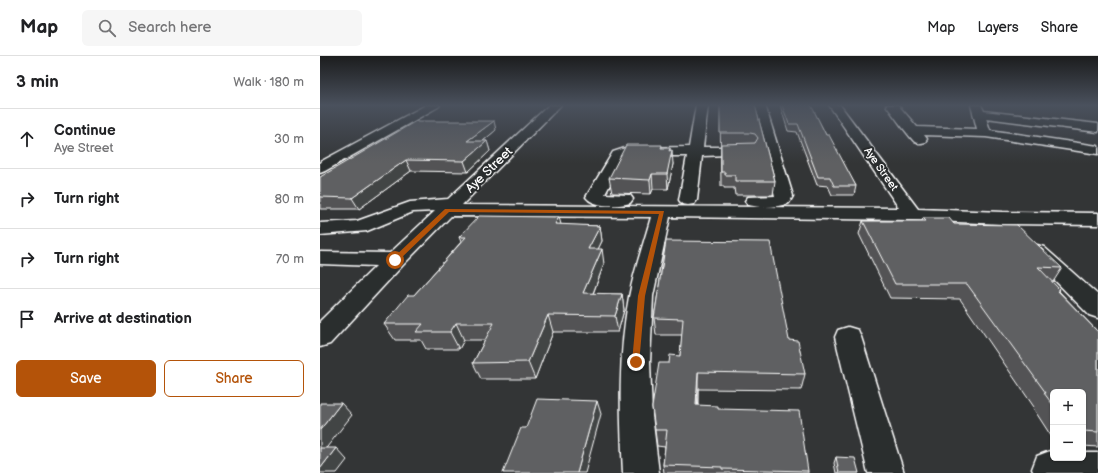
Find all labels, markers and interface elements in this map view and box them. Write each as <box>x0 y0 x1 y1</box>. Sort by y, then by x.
search box <box>82 10 362 46</box>
text: Map <box>20 16 58 39</box>
icon: search <box>96 17 118 39</box>
text: Search here <box>128 18 211 37</box>
text: Map <box>927 19 955 36</box>
text: Layers <box>977 19 1019 36</box>
text: Share <box>1041 19 1078 36</box>
text: 3 min <box>16 72 59 92</box>
text: Walk · 180 m <box>233 74 304 90</box>
text: Continue <box>54 121 116 140</box>
icon: ahead <box>16 128 38 150</box>
text: 30 m <box>274 131 304 147</box>
text: Aye Street <box>54 140 114 156</box>
street label: Aye Street <box>462 144 516 196</box>
street label: Aye Street <box>861 145 901 194</box>
icon: right <box>16 188 38 210</box>
text: Turn right <box>54 189 119 208</box>
text: 80 m <box>275 191 304 207</box>
icon: right <box>16 248 38 270</box>
text: Turn right <box>54 249 119 268</box>
text: 70 m <box>276 251 304 267</box>
route start <box>386 251 404 269</box>
icon: arrive <box>16 308 38 330</box>
text: Arrive at destination <box>54 309 192 328</box>
route end <box>627 353 645 371</box>
button: Save <box>16 360 156 397</box>
button: Share <box>164 360 304 397</box>
map controls <box>1050 389 1086 461</box>
button: + <box>1050 389 1086 425</box>
button: − <box>1050 425 1086 461</box>

